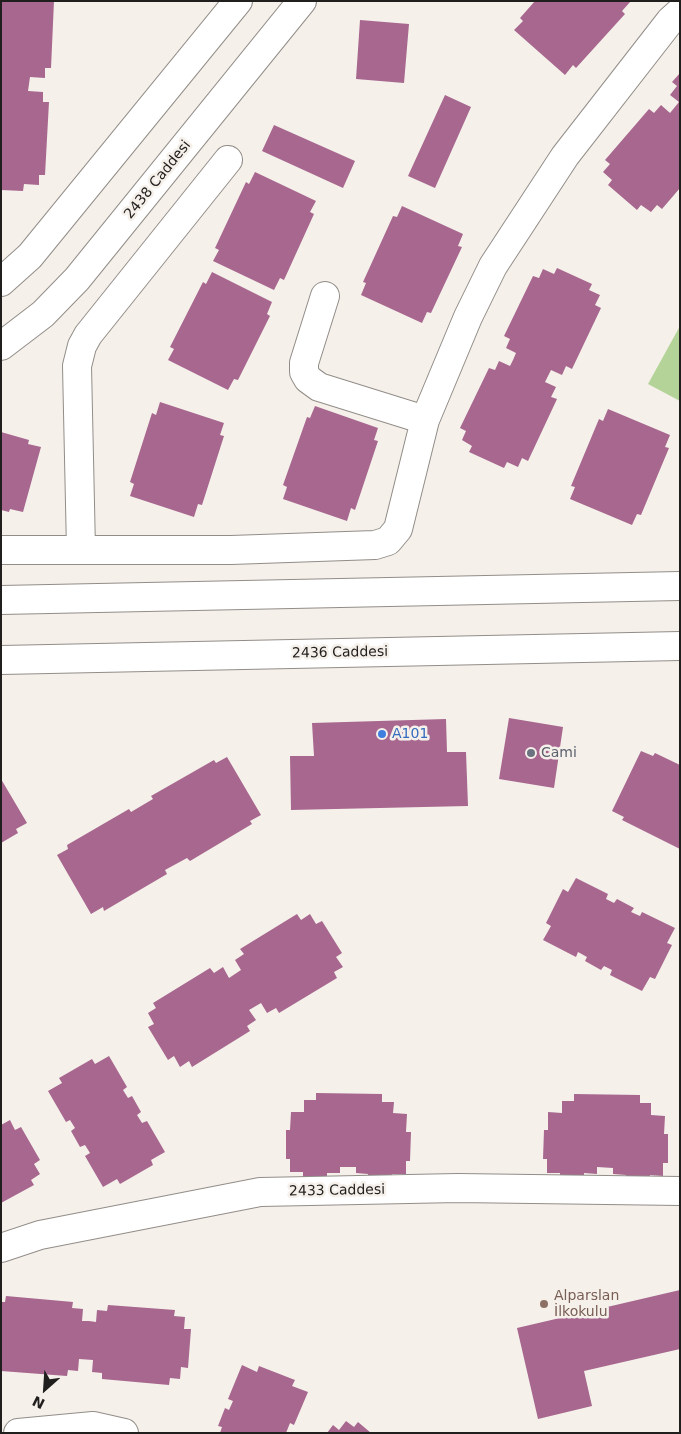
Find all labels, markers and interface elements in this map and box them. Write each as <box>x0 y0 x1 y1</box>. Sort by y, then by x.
street label: 2438 Caddesi <box>121 137 195 223</box>
street label: 2436 Caddesi <box>292 644 388 662</box>
place label: A101 <box>392 726 428 742</box>
marker: A101 <box>376 728 388 740</box>
place label: Cami <box>541 745 577 761</box>
marker: Cami <box>525 747 537 759</box>
street label: 2433 Caddesi <box>289 1182 385 1200</box>
place label: Alparslan İlkokulu <box>554 1288 619 1320</box>
marker: Alparslan İlkokulu <box>538 1298 550 1310</box>
north arrow <box>20 1364 70 1414</box>
text: N <box>30 1393 47 1412</box>

